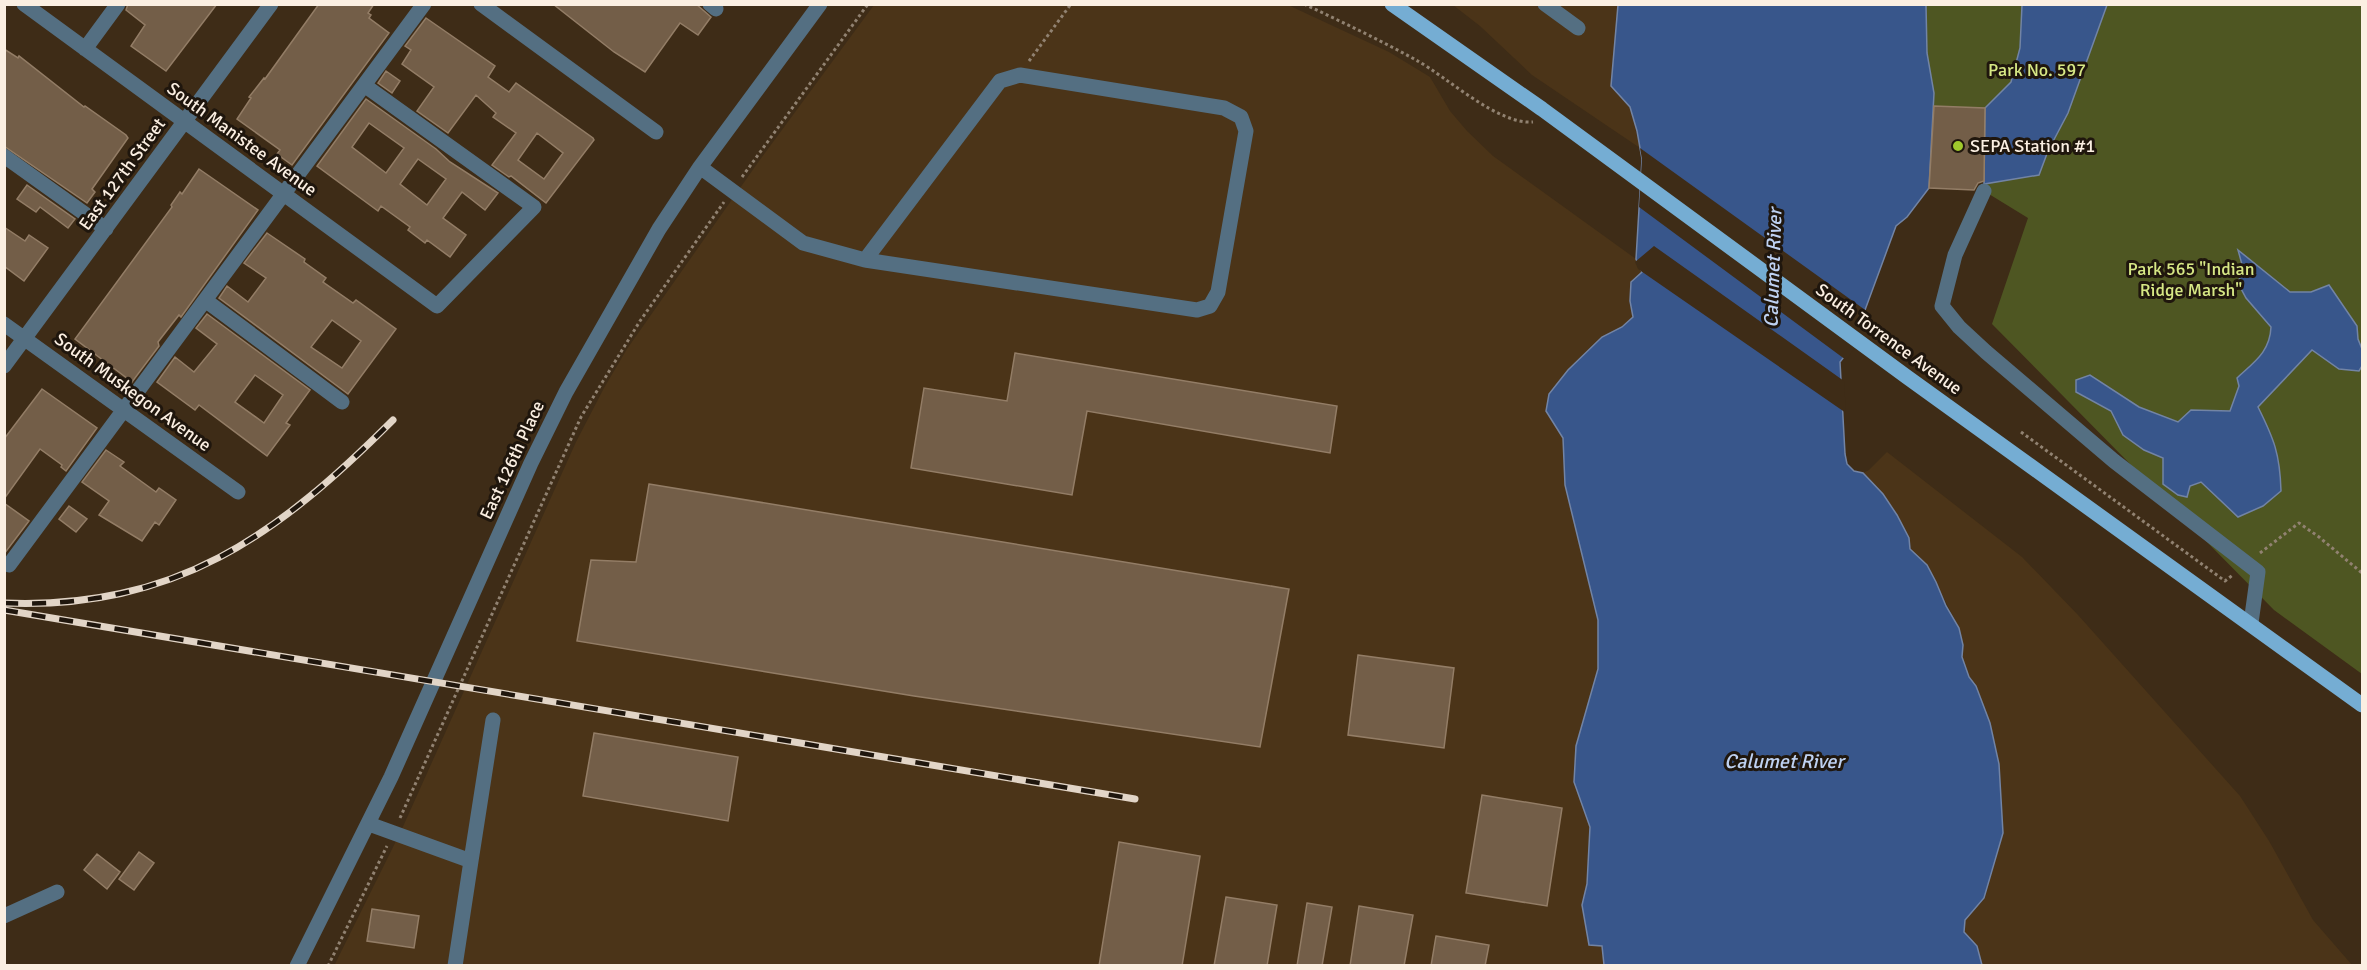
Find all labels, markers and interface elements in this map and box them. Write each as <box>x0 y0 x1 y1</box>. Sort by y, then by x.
park label: Park No. 597 <box>1988 59 2086 81</box>
street label: South Manistee Avenue <box>163 77 321 201</box>
street label: East 127th Street <box>74 114 170 234</box>
place label: SEPA Station #1 <box>1970 135 2095 157</box>
marker: SEPA Station #1 <box>1951 139 1965 153</box>
water label: Calumet River <box>1758 205 1788 328</box>
park label: Park 565 "Indian Ridge Marsh" <box>2128 258 2255 301</box>
street label: South Torrence Avenue <box>1812 279 1966 399</box>
street label: South Muskegon Avenue <box>50 328 216 456</box>
street label: East 126th Place <box>475 397 549 523</box>
water label: Calumet River <box>1724 749 1846 774</box>

